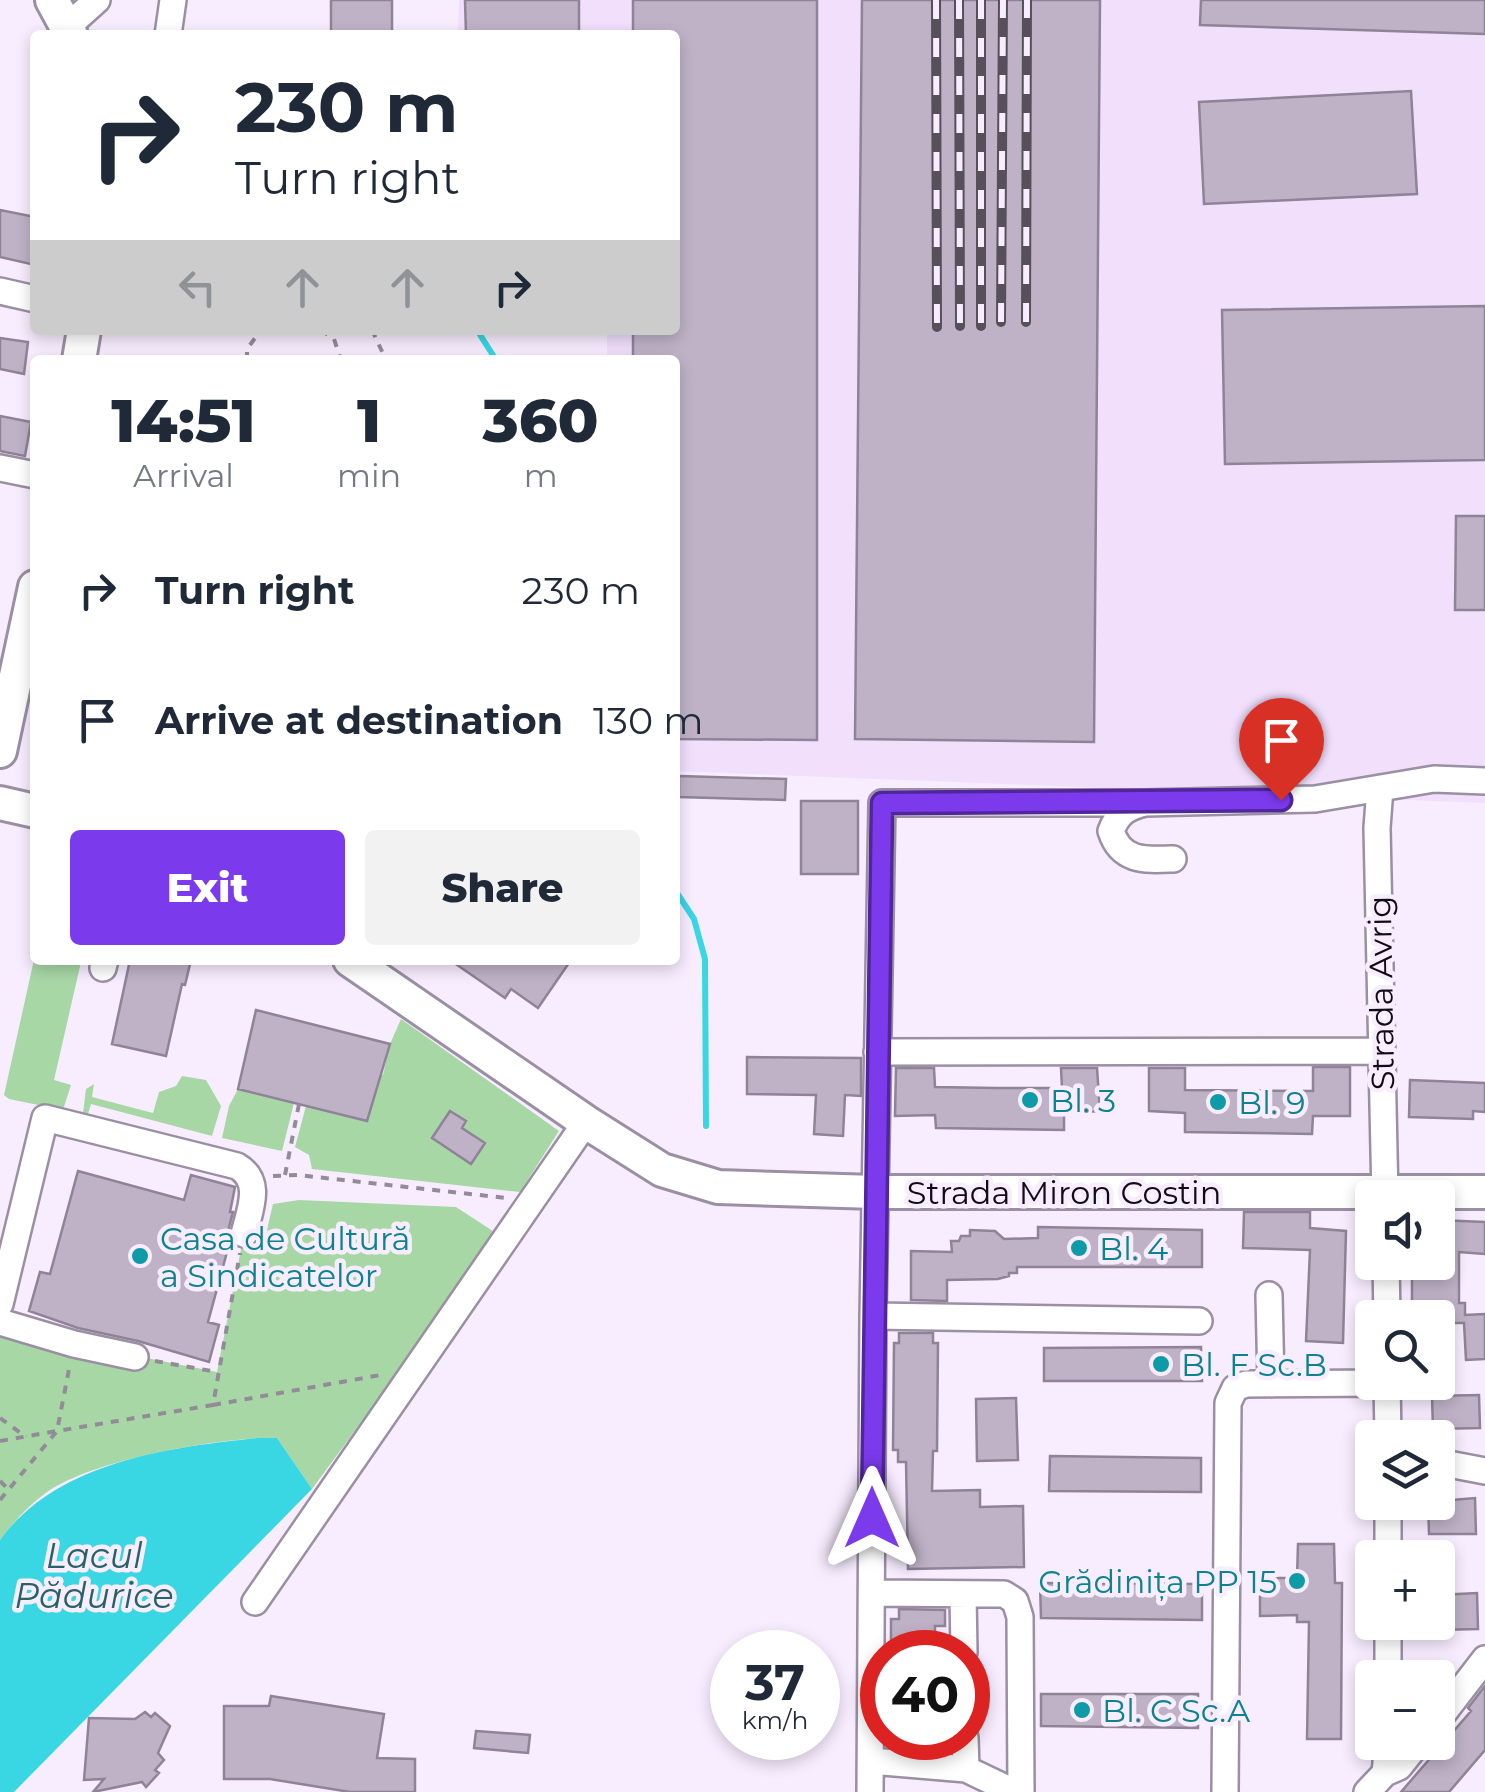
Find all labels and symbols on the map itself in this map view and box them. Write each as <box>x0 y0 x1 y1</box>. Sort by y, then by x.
pin <box>1239 698 1324 801</box>
street label: Strada Avrig <box>1360 895 1402 1091</box>
place label: Bl. 3 <box>1050 1081 1116 1120</box>
place label: Bl. 9 <box>1238 1083 1305 1122</box>
marker: Bl. 3 <box>1019 1089 1041 1111</box>
marker: Bl. 9 <box>1207 1091 1229 1113</box>
street label: Strada Miron Costin <box>907 1173 1221 1212</box>
place label: Casa de Cultură a Sindicatelor <box>160 1219 410 1295</box>
place label: Bl. 4 <box>1099 1229 1168 1268</box>
marker: Bl. 4 <box>1068 1237 1090 1259</box>
marker: Casa de Cultură a Sindicatelor <box>129 1245 151 1267</box>
place label: Bl. F Sc.B <box>1181 1345 1327 1384</box>
marker: Bl. F Sc.B <box>1150 1353 1172 1375</box>
position arrow <box>820 1466 924 1570</box>
water label: Lacul Pădurice <box>14 1534 174 1617</box>
place label: Grădinița PP 15 <box>1038 1562 1277 1601</box>
marker: Grădinița PP 15 <box>1286 1570 1308 1592</box>
speed limit sign: 40 <box>860 1630 990 1760</box>
place label: Bl. C Sc.A <box>1102 1691 1250 1730</box>
marker: Bl. C Sc.A <box>1071 1699 1093 1721</box>

